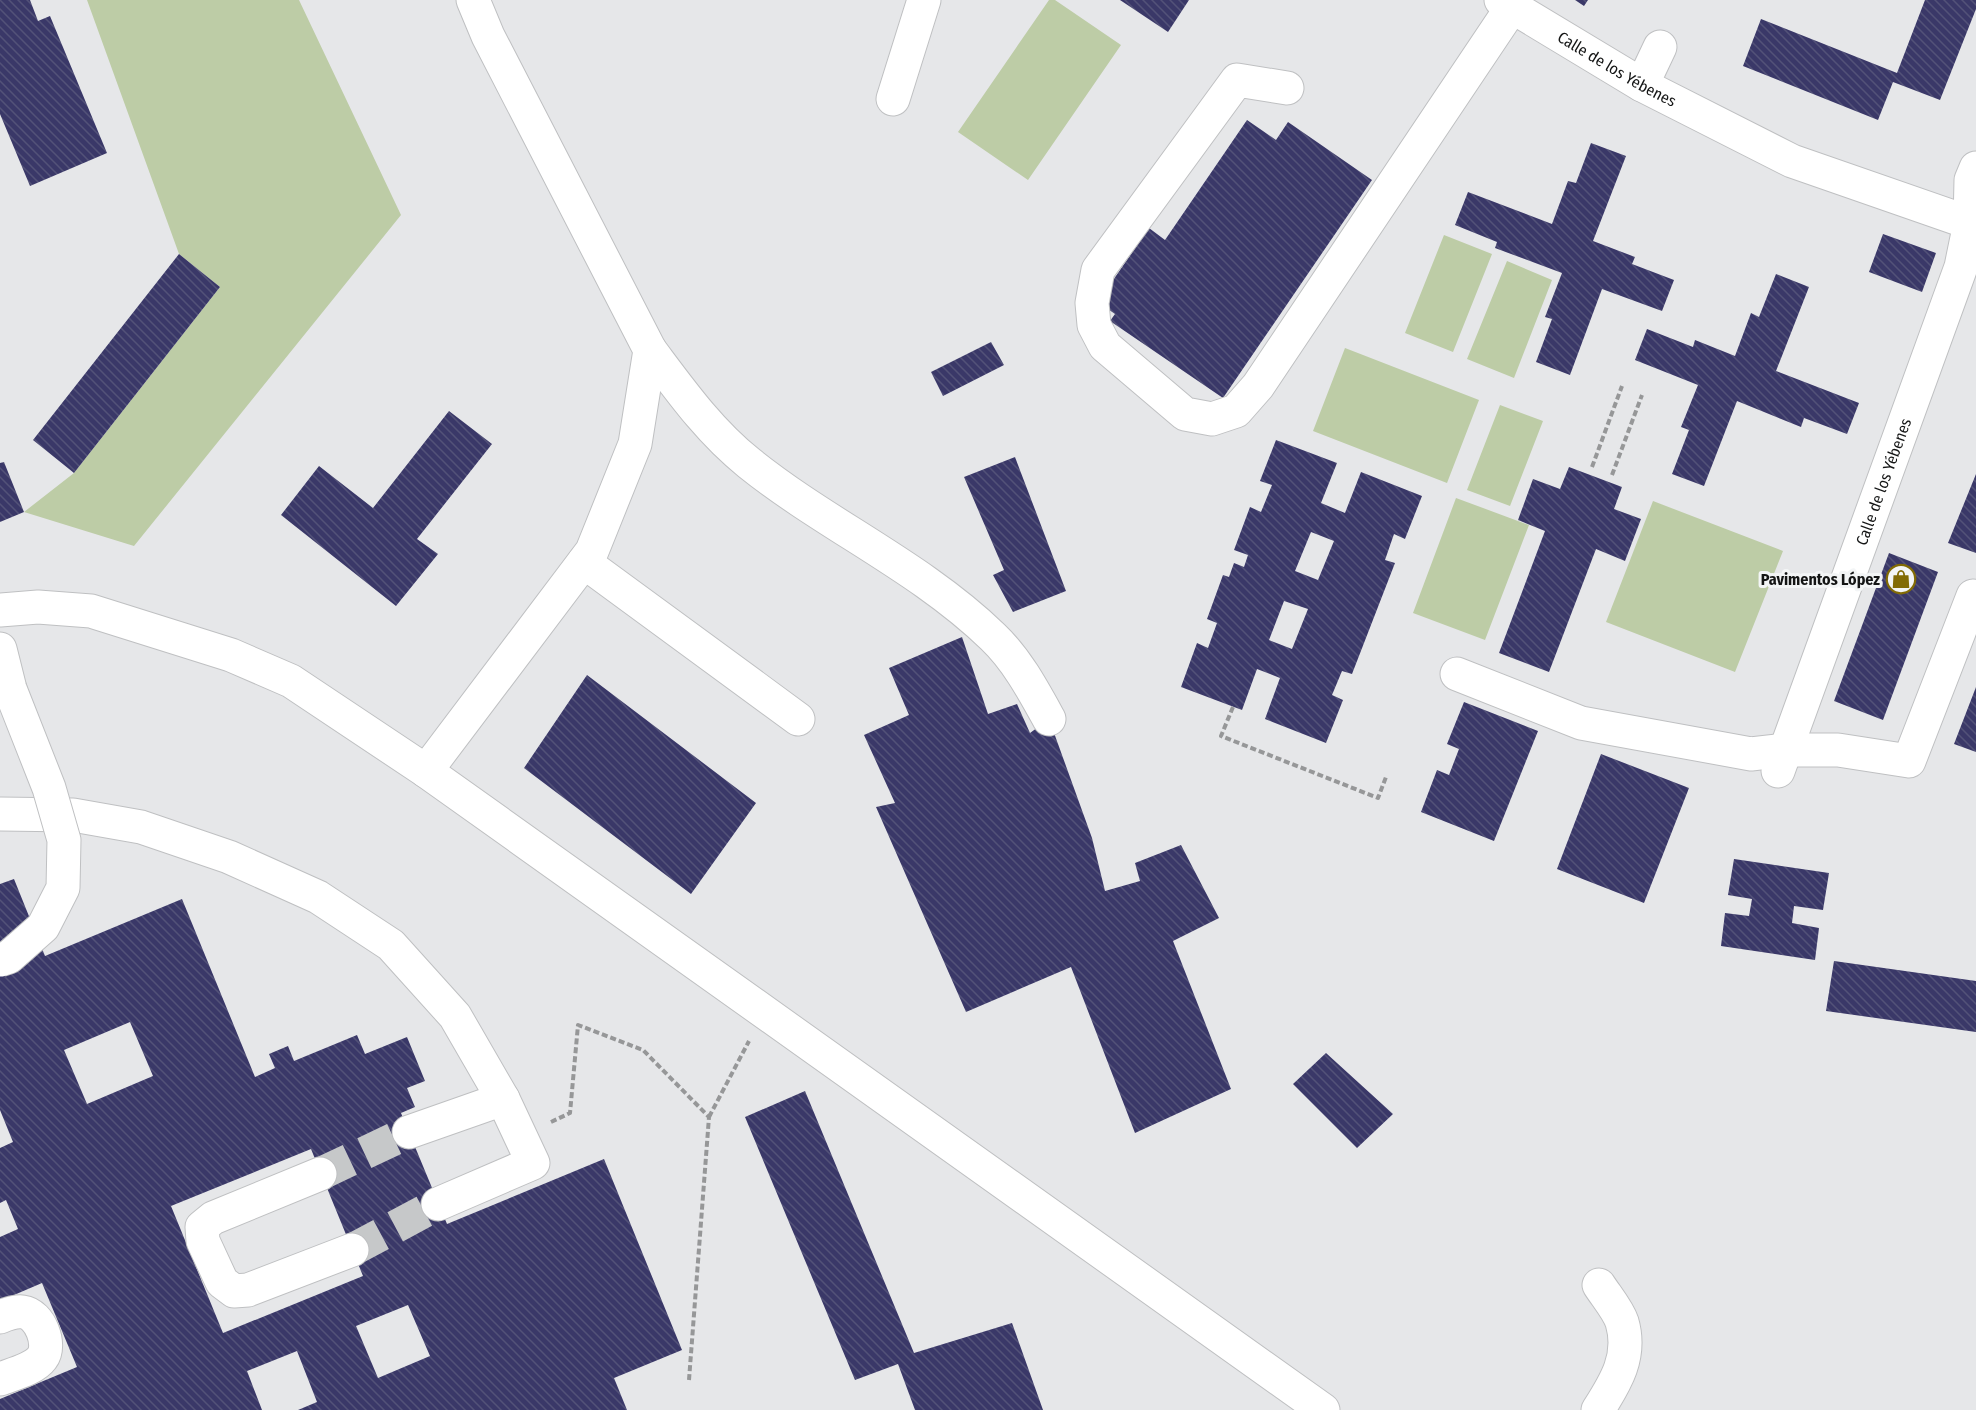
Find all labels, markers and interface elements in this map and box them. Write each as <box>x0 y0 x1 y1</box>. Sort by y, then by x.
street label: Calle de los Yébenes <box>1554 27 1680 110</box>
street label: Calle de los Yébenes <box>1851 415 1915 548</box>
shop icon: Pavimentos López <box>1885 563 1917 595</box>
place label: Pavimentos López <box>1761 570 1880 589</box>

